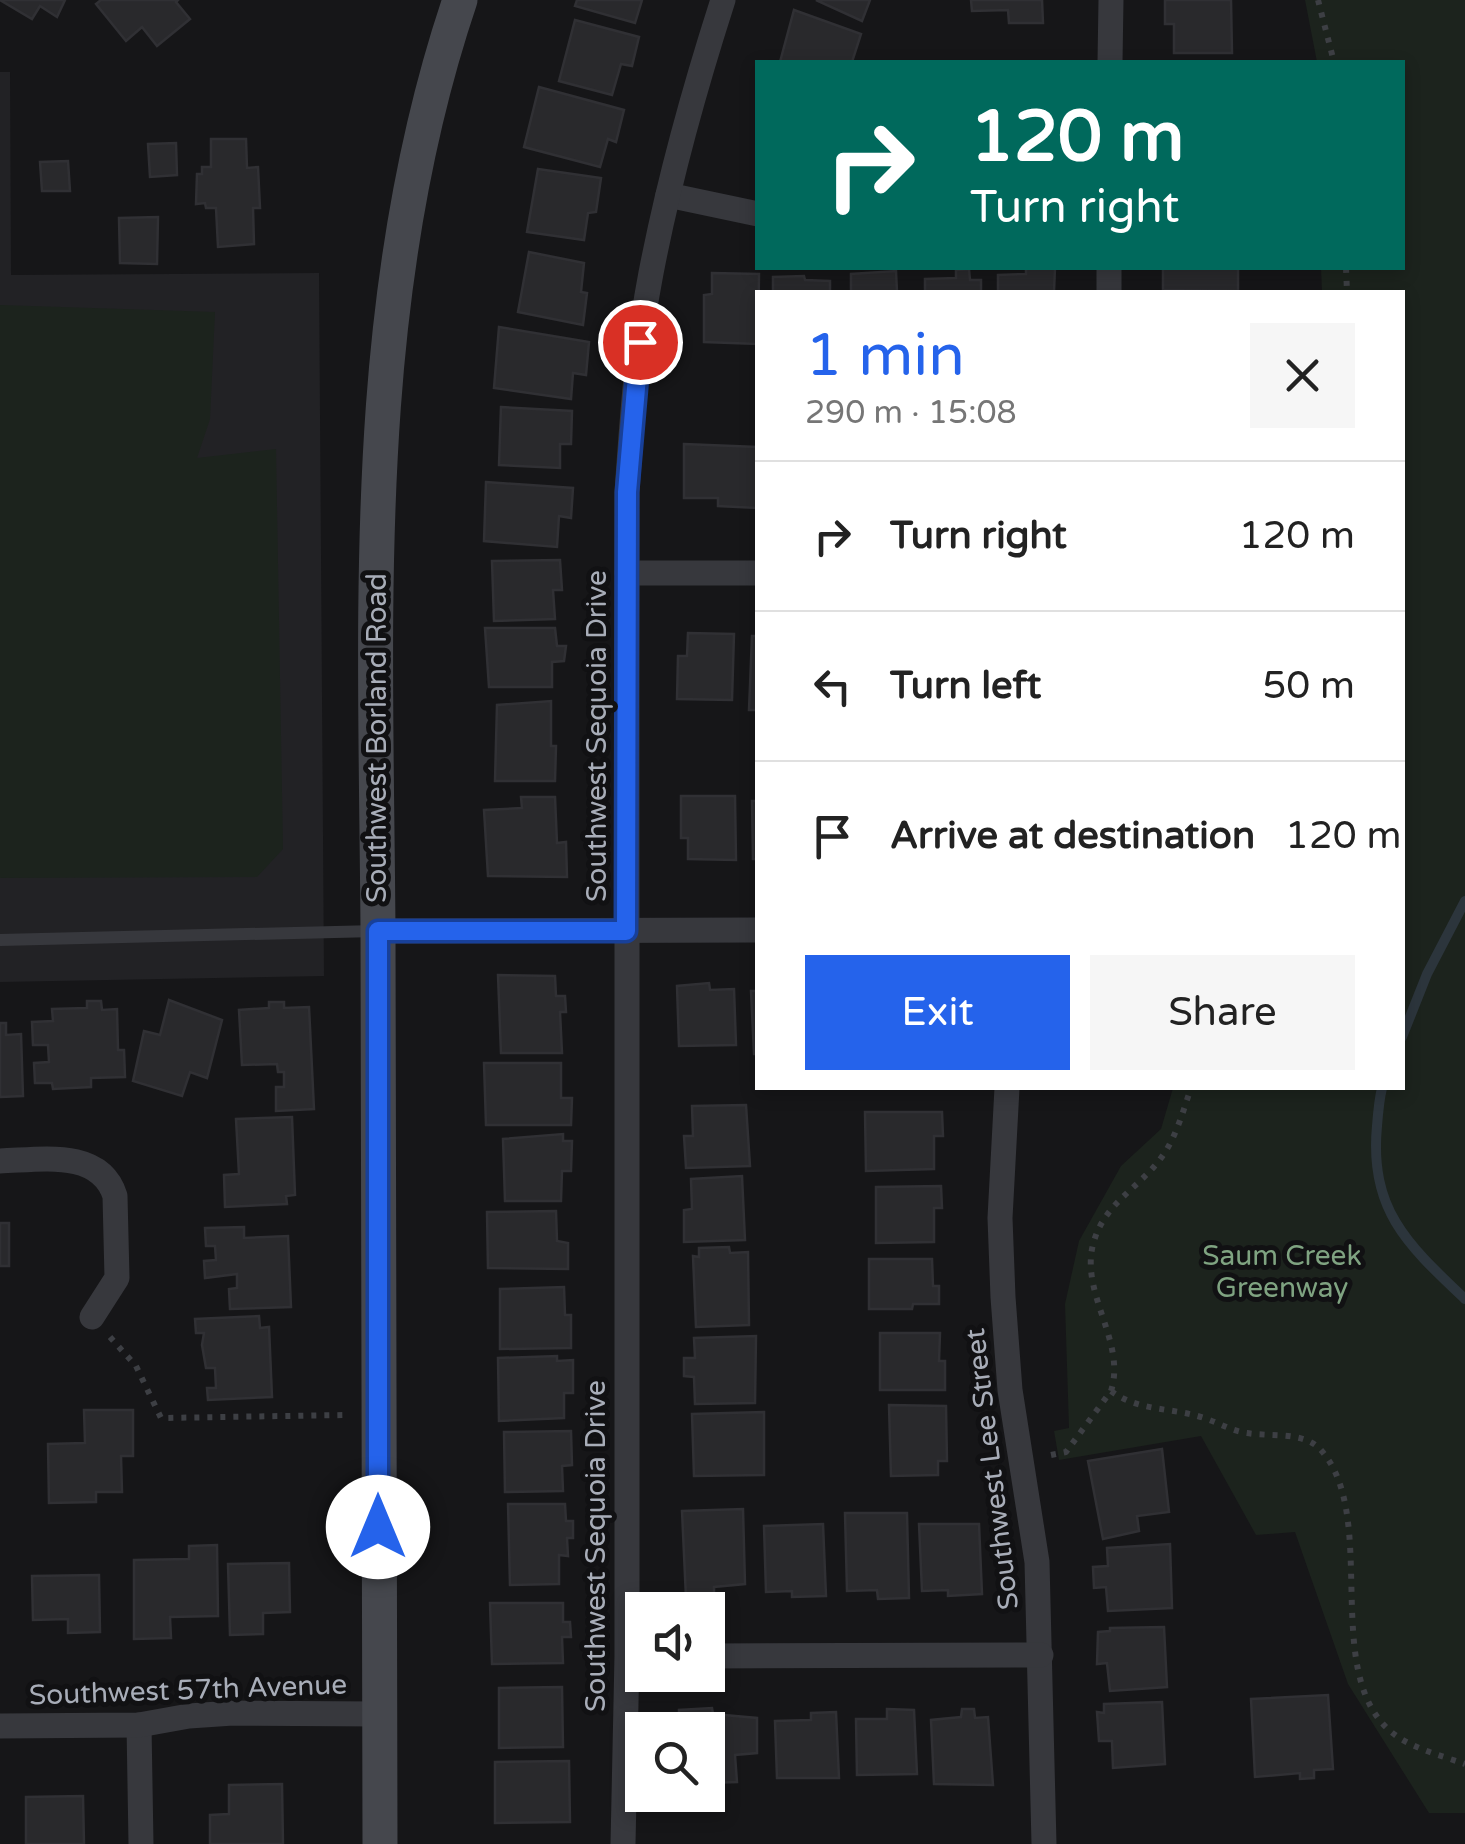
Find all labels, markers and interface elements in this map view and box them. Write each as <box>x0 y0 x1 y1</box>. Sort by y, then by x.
text: 120 m <box>970 96 1184 180</box>
icon: right <box>805 100 935 230</box>
text: Turn right <box>970 181 1179 235</box>
pin <box>598 300 683 385</box>
icon: arrive <box>613 315 668 370</box>
text: 1 min <box>805 320 965 392</box>
button: close <box>1250 323 1355 428</box>
text: 290 m · 15:08 <box>805 394 1017 432</box>
icon: right <box>805 509 860 564</box>
text: Turn right <box>890 513 1067 559</box>
text: 120 m <box>1239 513 1355 559</box>
street label: Southwest Sequoia Drive <box>580 570 614 902</box>
street label: Southwest Borland Road <box>360 573 394 903</box>
icon: left <box>805 659 860 714</box>
text: Turn left <box>890 663 1041 709</box>
text: 50 m <box>1263 663 1355 709</box>
icon: arrive <box>805 809 860 864</box>
text: Arrive at destination <box>890 813 1255 859</box>
text: 120 m <box>1285 813 1401 859</box>
button: Exit <box>805 955 1070 1070</box>
button: Share <box>1090 955 1355 1070</box>
park label: Saum Creek Greenway <box>1202 1239 1362 1305</box>
street label: Southwest Lee Street <box>958 1326 1026 1612</box>
street label: Southwest Sequoia Drive <box>579 1380 613 1712</box>
position arrow <box>326 1475 430 1579</box>
map controls <box>625 1592 725 1812</box>
button: sound <box>625 1592 725 1692</box>
street label: Southwest 57th Avenue <box>28 1667 348 1713</box>
button: search <box>625 1712 725 1812</box>

